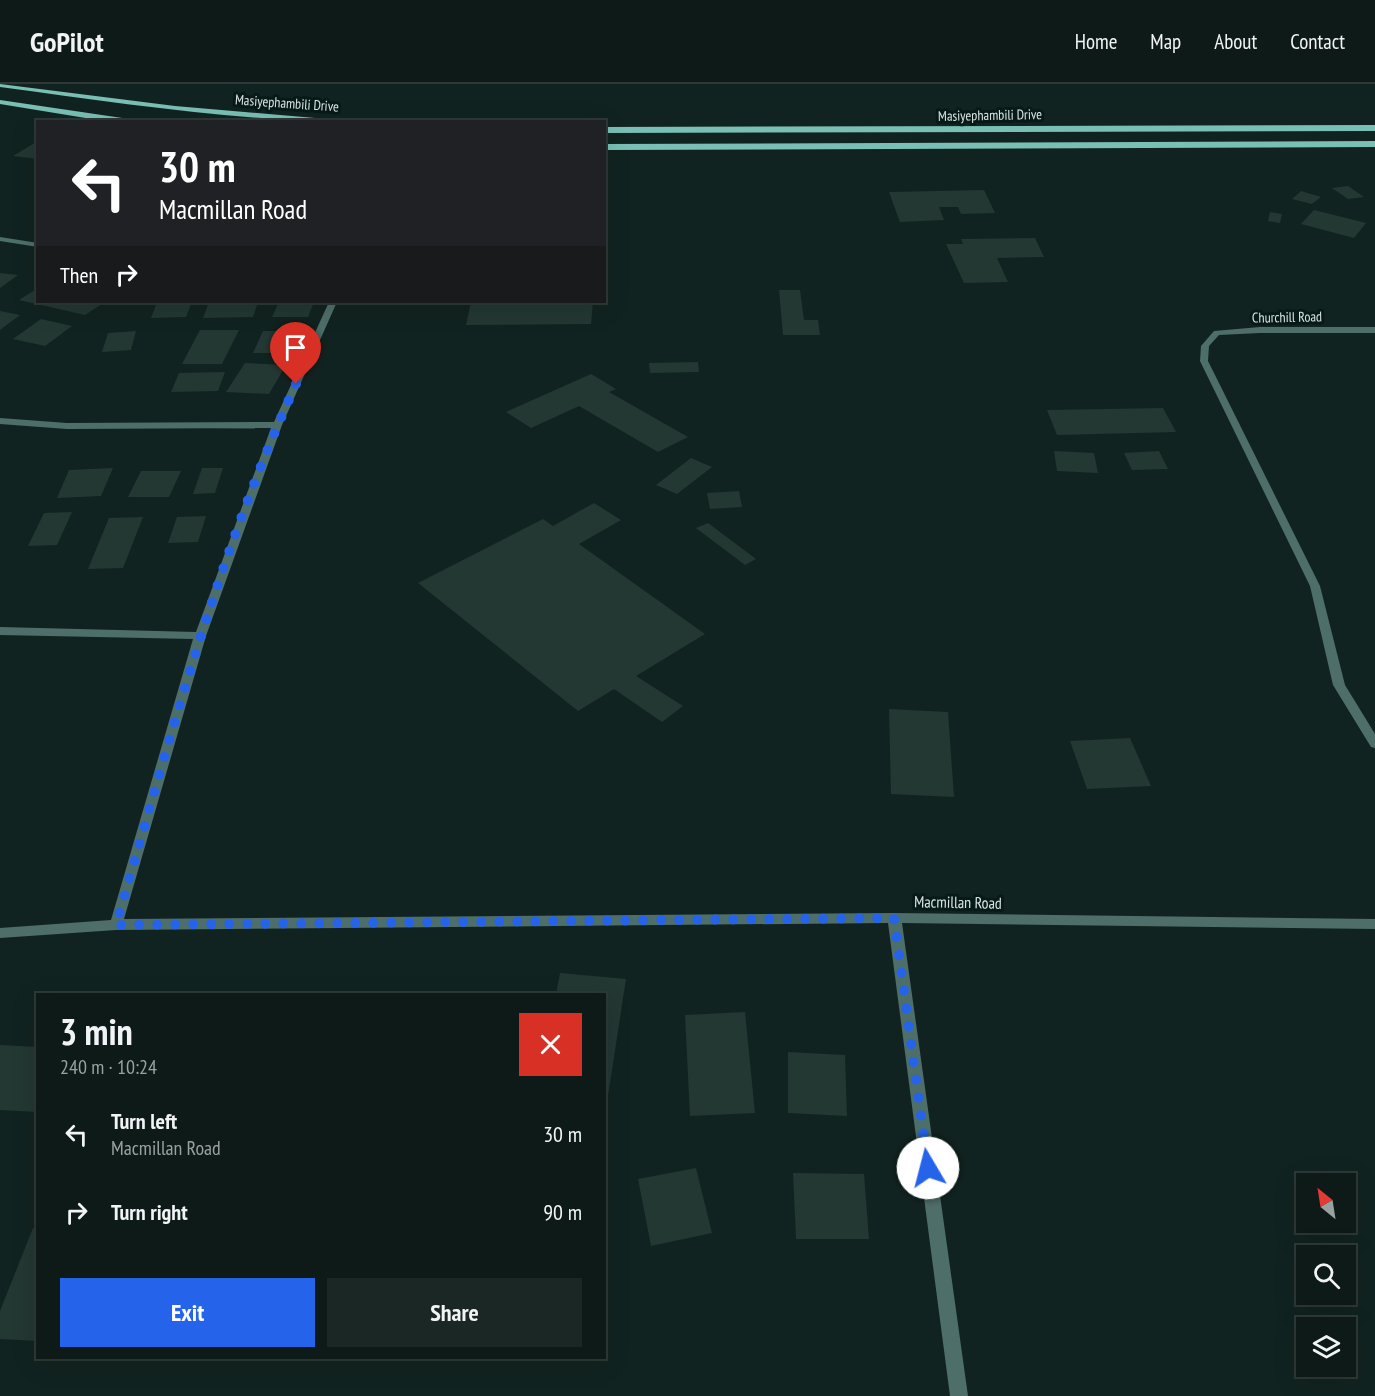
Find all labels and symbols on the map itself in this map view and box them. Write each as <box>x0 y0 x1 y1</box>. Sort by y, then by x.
street label: Masiyephambili Drive <box>234 90 340 116</box>
street label: Masiyephambili Drive <box>938 105 1042 125</box>
street label: Churchill Road <box>1252 307 1322 327</box>
pin <box>270 322 321 384</box>
street label: Macmillan Road <box>914 891 1002 913</box>
position arrow <box>896 1136 960 1200</box>
north arrow <box>1296 1173 1356 1233</box>

